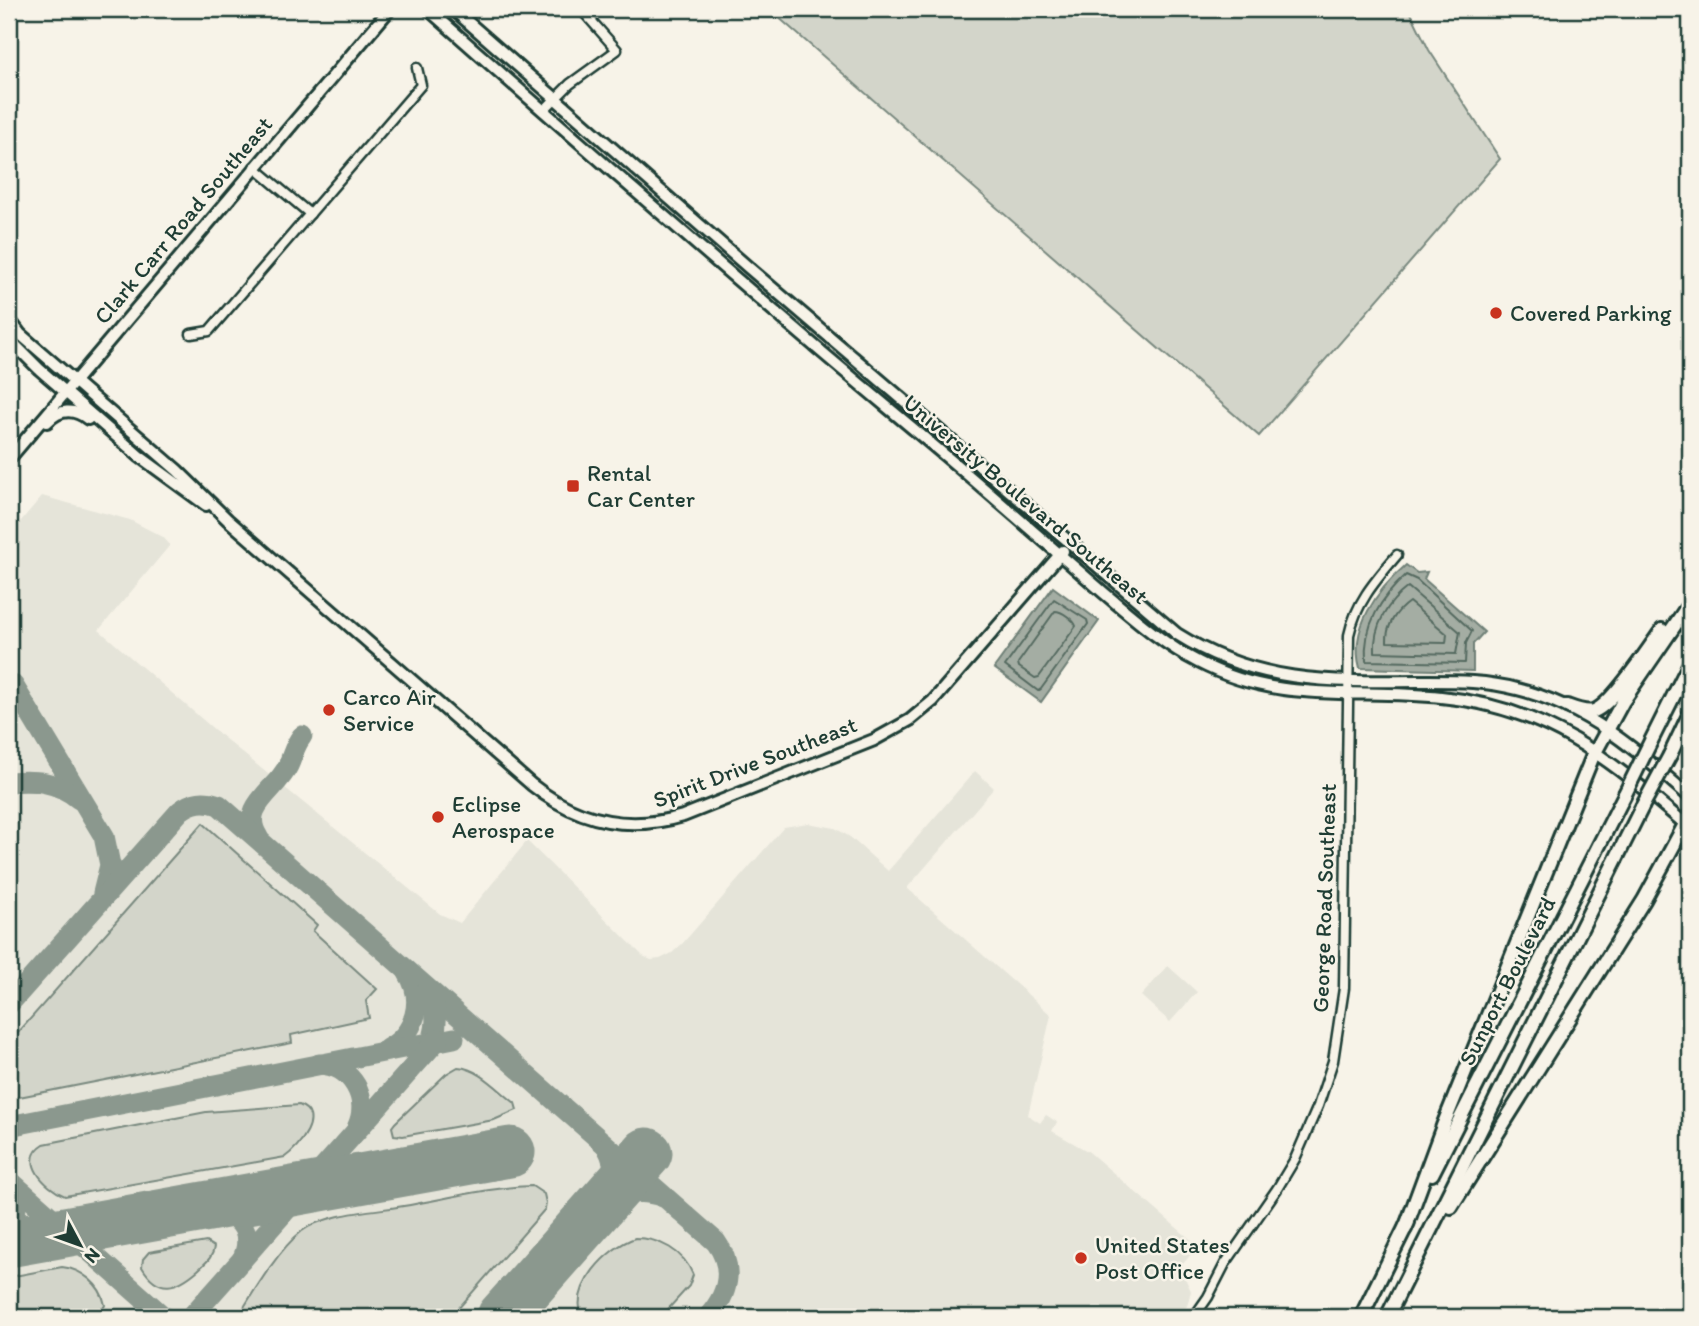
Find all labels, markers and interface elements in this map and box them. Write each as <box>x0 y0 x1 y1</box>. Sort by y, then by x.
street label: Clark Carr Road Southeast <box>88 110 278 330</box>
place label: Covered Parking <box>1510 299 1672 327</box>
marker: Covered Parking <box>1488 305 1504 321</box>
street label: University Boulevard Southeast <box>898 388 1155 610</box>
place label: Rental Car Center <box>587 459 695 513</box>
marker: Rental Car Center <box>565 478 581 494</box>
place label: Carco Air Service <box>343 683 436 737</box>
marker: Carco Air Service <box>321 702 337 718</box>
street label: Spirit Drive Southeast <box>649 710 861 814</box>
street label: George Road Southeast <box>1306 783 1342 1013</box>
place label: Eclipse Aerospace <box>452 790 555 844</box>
marker: Eclipse Aerospace <box>430 809 446 825</box>
street label: Sunport Boulevard <box>1452 892 1562 1070</box>
north arrow <box>46 1210 116 1280</box>
place label: United States Post Office <box>1095 1231 1230 1285</box>
text: N <box>80 1243 105 1268</box>
marker: United States Post Office <box>1073 1250 1089 1266</box>

